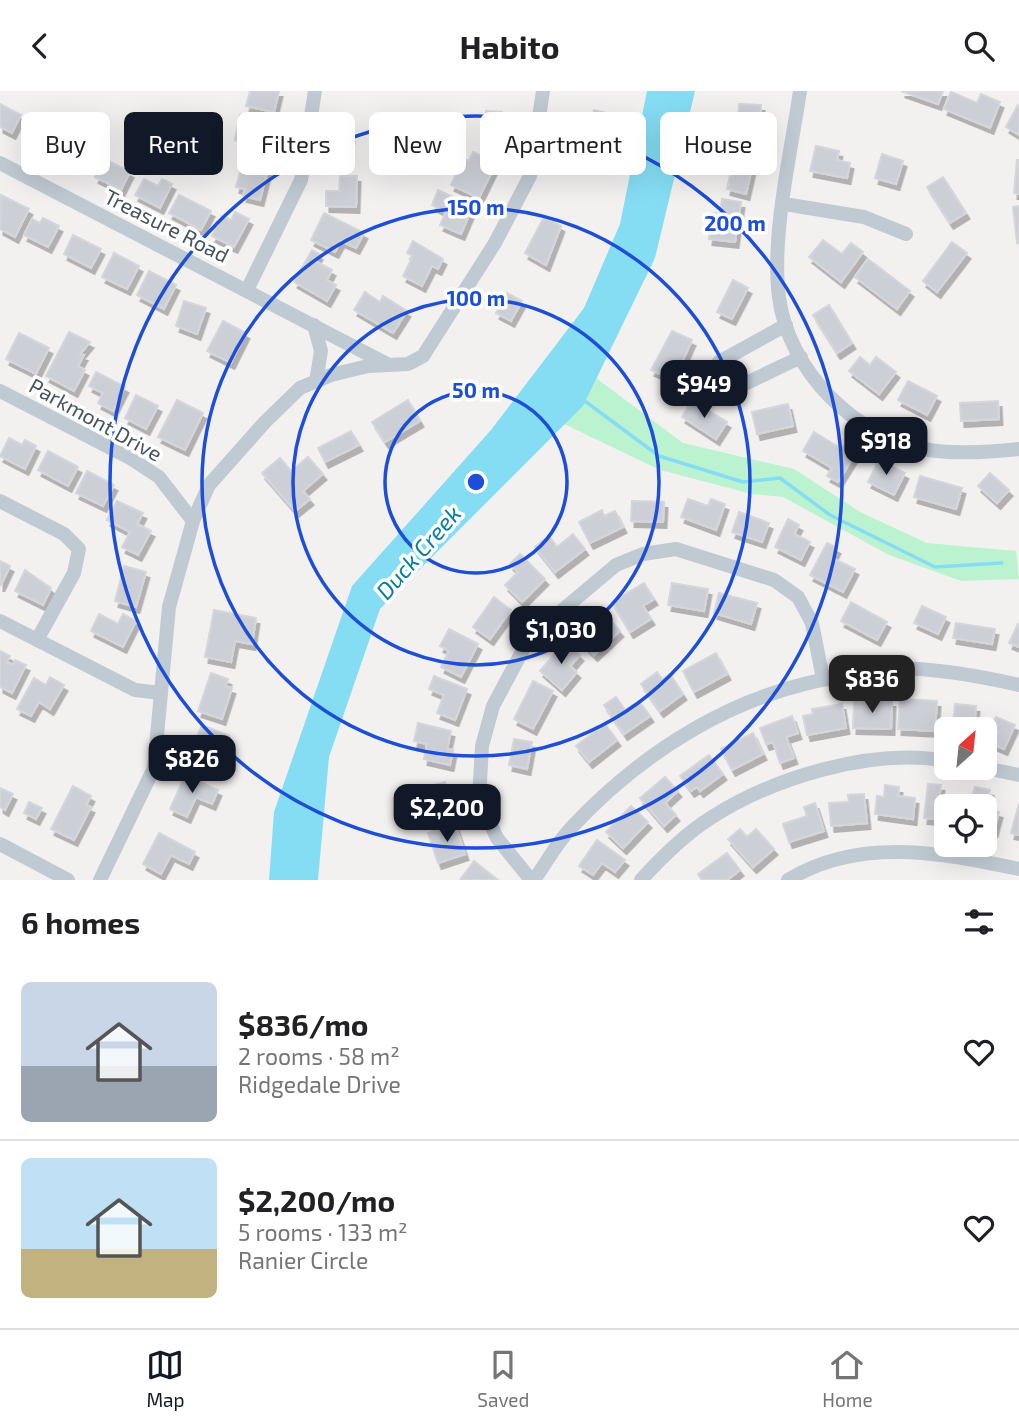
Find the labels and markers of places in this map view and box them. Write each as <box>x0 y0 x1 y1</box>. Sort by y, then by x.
pin: $949 <box>663 361 745 420</box>
pin: $918 <box>845 417 927 477</box>
centre of rings <box>464 470 488 494</box>
pin: $1,030 <box>504 607 618 666</box>
pin: $836 <box>831 655 913 715</box>
pin: $826 <box>151 735 233 795</box>
pin: $2,200 <box>390 785 504 844</box>

